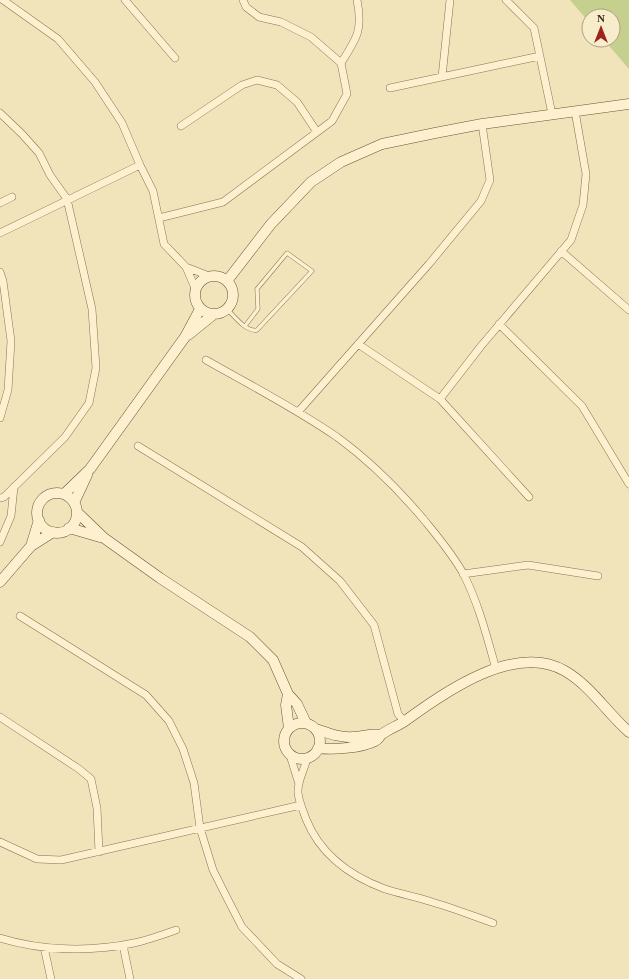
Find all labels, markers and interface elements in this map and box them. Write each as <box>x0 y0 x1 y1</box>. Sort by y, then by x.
north arrow <box>581 8 621 48</box>
text: N <box>597 12 605 24</box>

